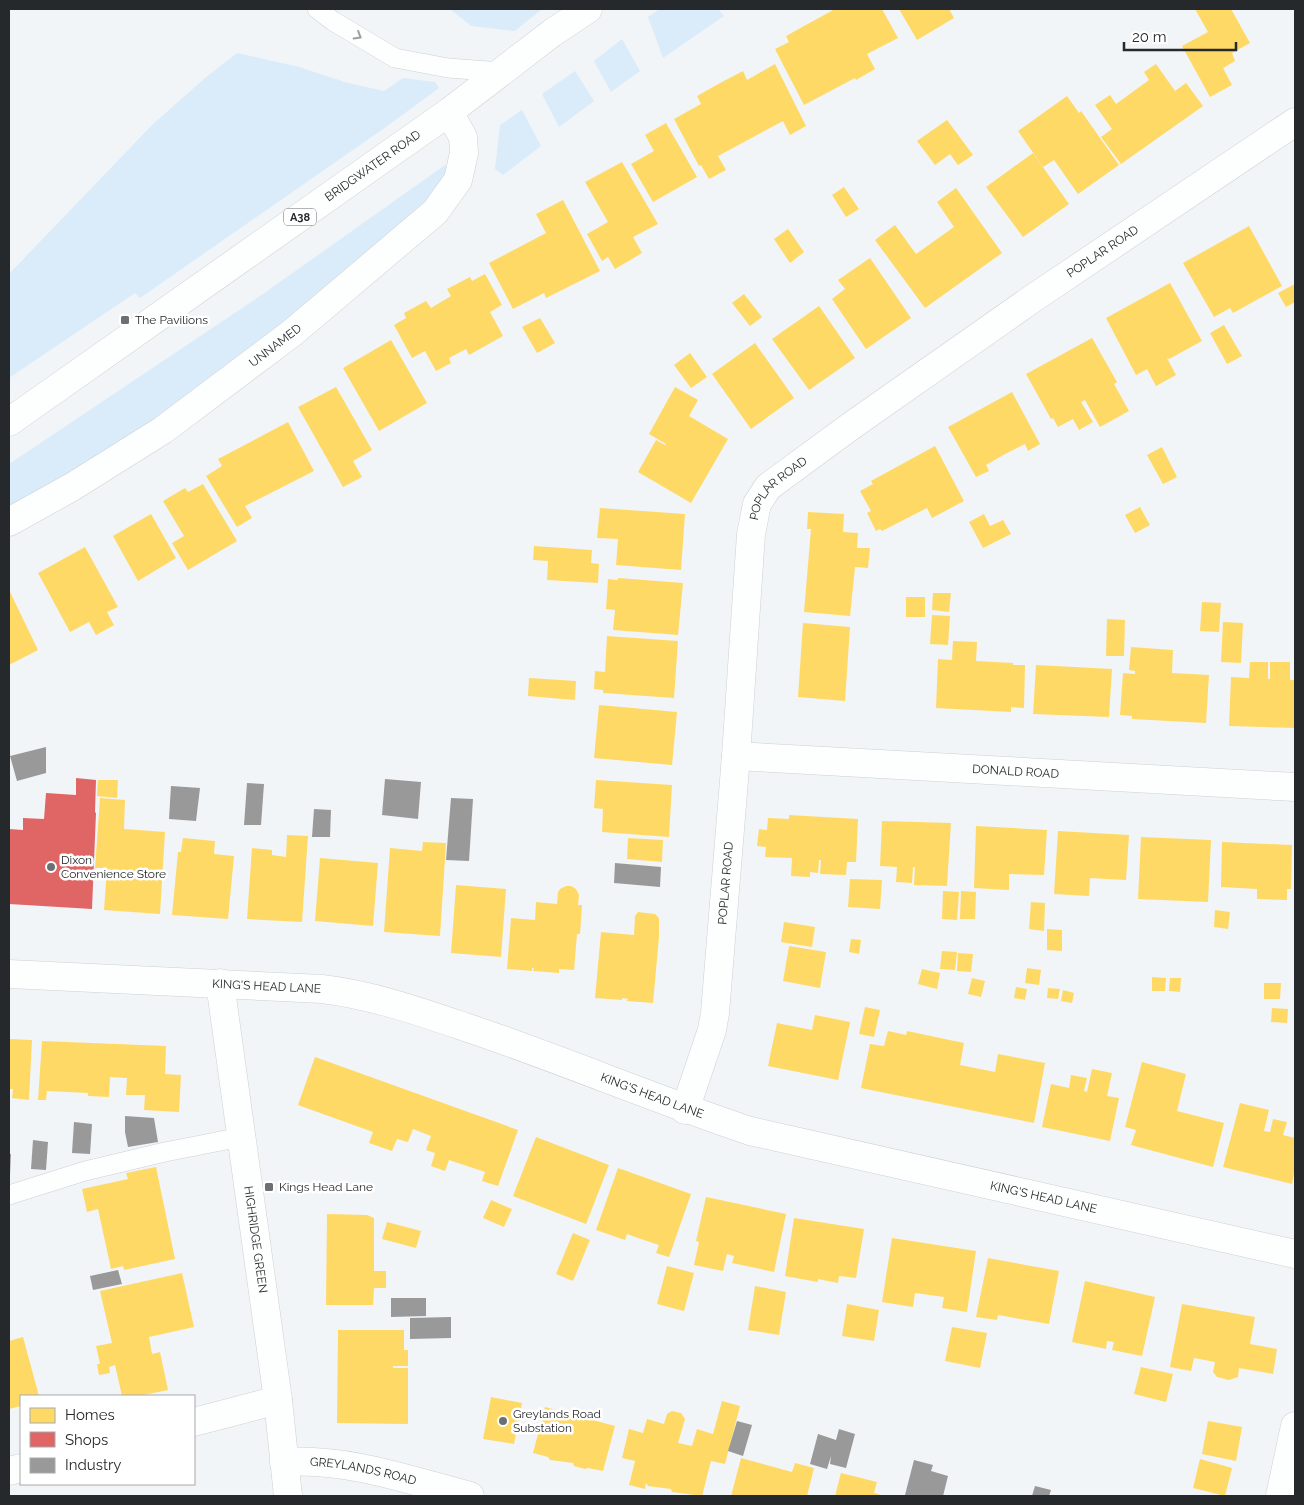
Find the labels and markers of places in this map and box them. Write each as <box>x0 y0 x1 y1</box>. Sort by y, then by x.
place label: The Pavilions <box>135 313 208 327</box>
marker: The Pavilions <box>119 314 131 326</box>
place label: Dixon Convenience Store <box>61 853 166 881</box>
marker: Dixon Convenience Store <box>45 861 57 873</box>
place label: Kings Head Lane <box>279 1180 373 1194</box>
marker: Kings Head Lane <box>263 1181 275 1193</box>
place label: Greylands Road Substation <box>513 1407 601 1435</box>
marker: Greylands Road Substation <box>497 1415 509 1427</box>

